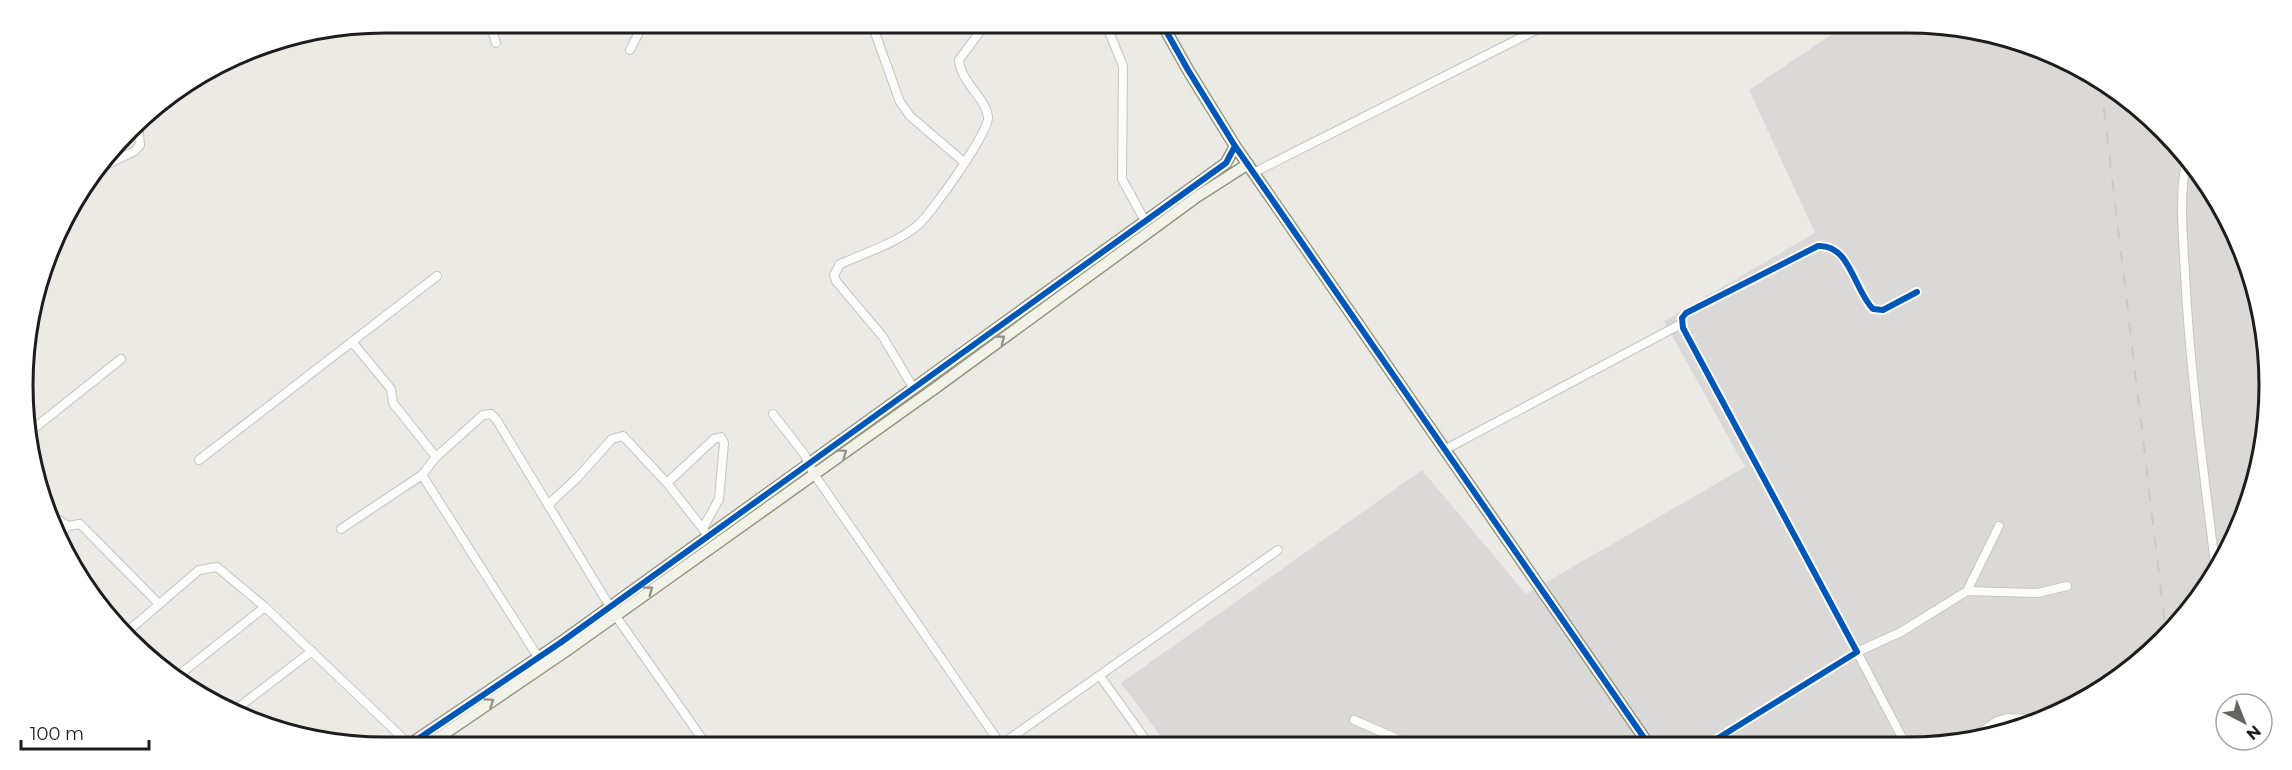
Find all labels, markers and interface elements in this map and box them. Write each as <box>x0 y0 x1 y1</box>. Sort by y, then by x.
one-way arrow <box>994 335 1005 346</box>
one-way arrow <box>836 449 847 460</box>
one-way arrow <box>643 586 654 597</box>
north arrow <box>2214 692 2274 752</box>
one-way arrow <box>483 698 494 709</box>
scale bar <box>21 713 148 751</box>
text: N <box>2243 721 2265 744</box>
text: 100 m <box>30 723 84 745</box>

